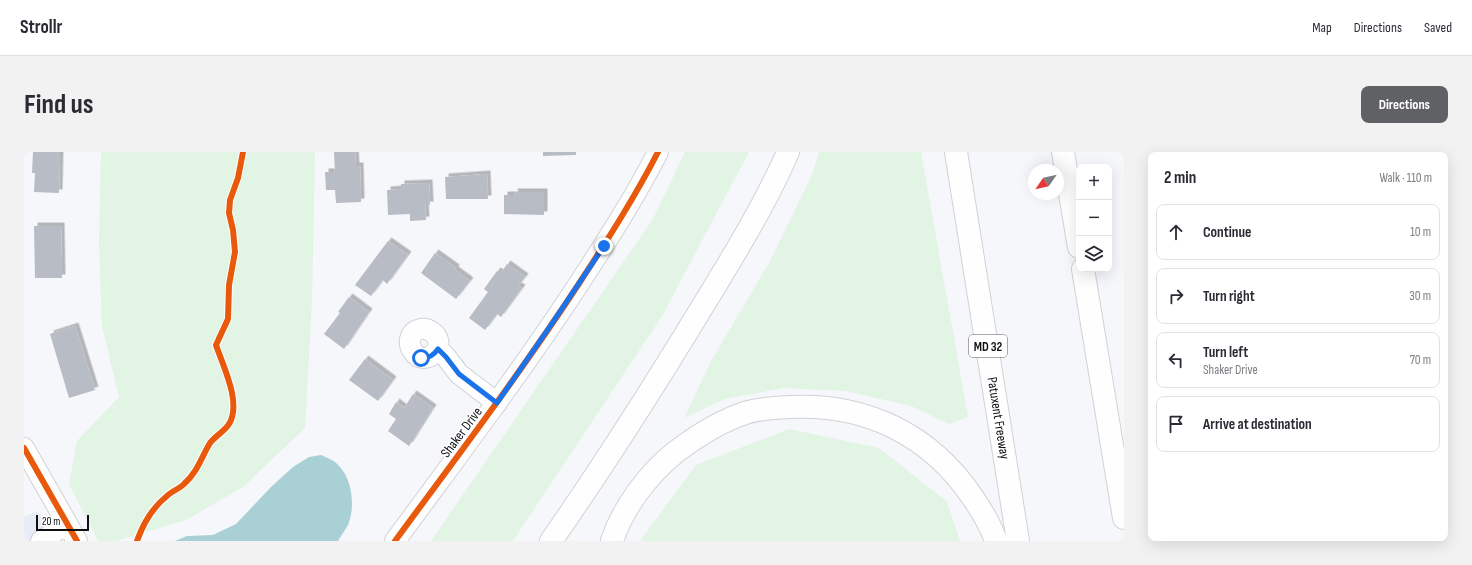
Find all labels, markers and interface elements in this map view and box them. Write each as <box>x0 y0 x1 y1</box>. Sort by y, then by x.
text: Strollr <box>20 16 62 39</box>
text: Map <box>1312 19 1332 36</box>
text: Directions <box>1354 19 1402 36</box>
text: Saved <box>1424 19 1452 36</box>
button: Directions <box>1361 86 1448 123</box>
text: Find us <box>24 88 93 121</box>
north arrow <box>1028 164 1064 200</box>
map controls <box>1076 164 1112 272</box>
button: + <box>1076 164 1112 200</box>
text: 2 min <box>1164 168 1196 188</box>
text: Walk · 110 m <box>1379 170 1432 186</box>
button: − <box>1076 200 1112 236</box>
icon: ahead <box>1165 221 1187 243</box>
text: Continue <box>1203 223 1252 242</box>
text: 10 m <box>1410 224 1431 240</box>
button: layers <box>1076 236 1112 272</box>
route end <box>595 237 613 255</box>
icon: right <box>1165 285 1187 307</box>
text: Turn right <box>1203 287 1255 306</box>
text: 30 m <box>1409 288 1431 304</box>
road number: MD 32 <box>969 335 1007 357</box>
text: Turn left <box>1203 343 1248 362</box>
route start <box>412 349 430 367</box>
icon: left <box>1165 349 1187 371</box>
text: 70 m <box>1410 352 1431 368</box>
text: Shaker Drive <box>1203 362 1258 378</box>
street label: Patuxent Freeway <box>984 376 1013 461</box>
street label: Shaker Drive <box>437 404 486 461</box>
icon: arrive <box>1165 413 1187 435</box>
text: Arrive at destination <box>1203 415 1312 434</box>
scale bar <box>36 513 89 532</box>
text: 20 m <box>42 515 60 528</box>

